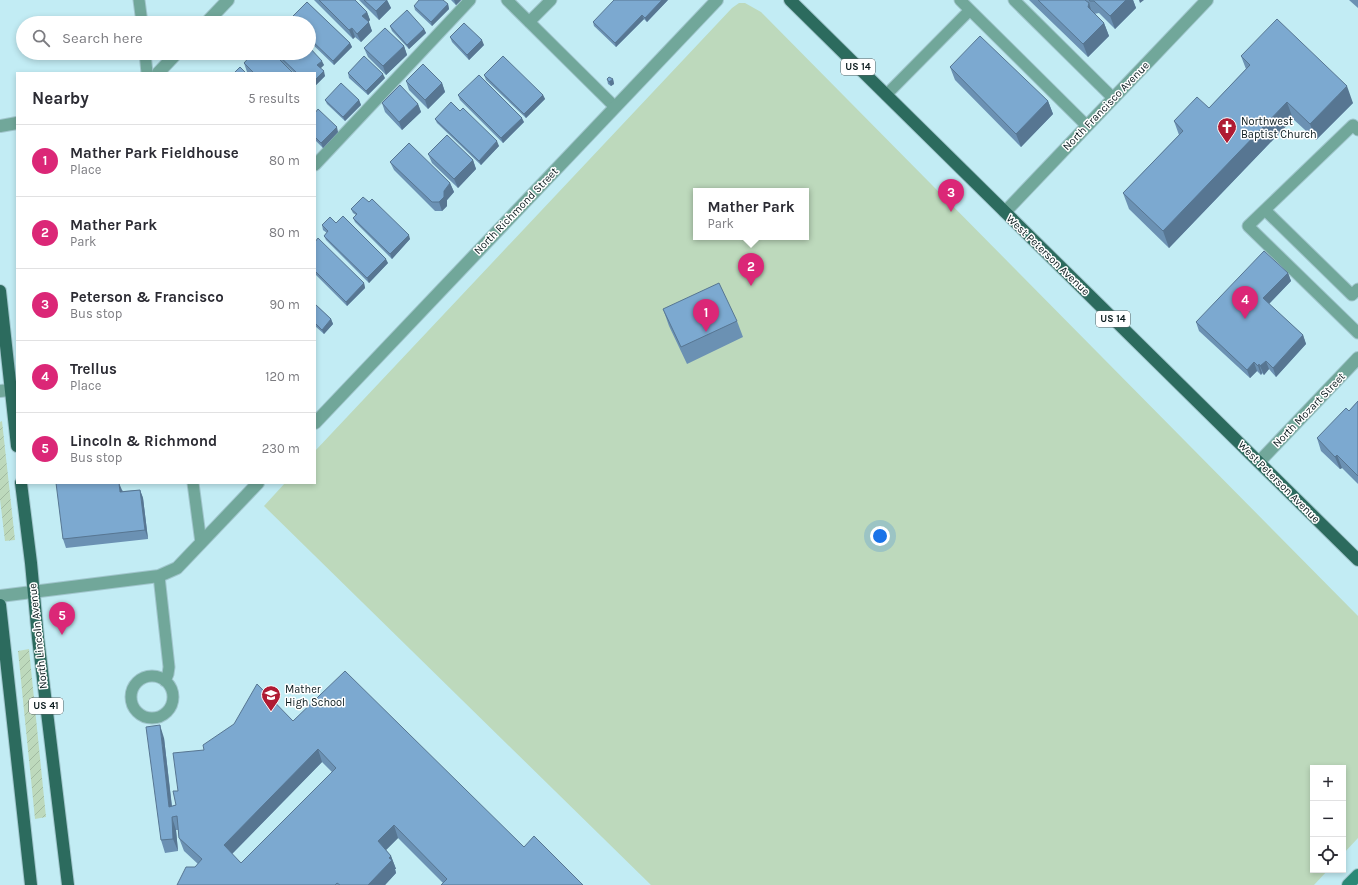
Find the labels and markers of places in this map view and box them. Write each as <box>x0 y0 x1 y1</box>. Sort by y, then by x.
place label: Northwest Baptist Church <box>1241 115 1317 141</box>
church icon: Northwest Baptist Church <box>1216 116 1238 144</box>
pin: 3 <box>938 179 964 212</box>
pin: 2 <box>738 253 764 286</box>
pin: 4 <box>1232 286 1258 319</box>
pin: 1 <box>693 299 719 332</box>
pin: 5 <box>49 602 75 635</box>
place label: Mather High School <box>285 683 345 709</box>
school or university icon: Mather High School <box>260 684 282 712</box>

